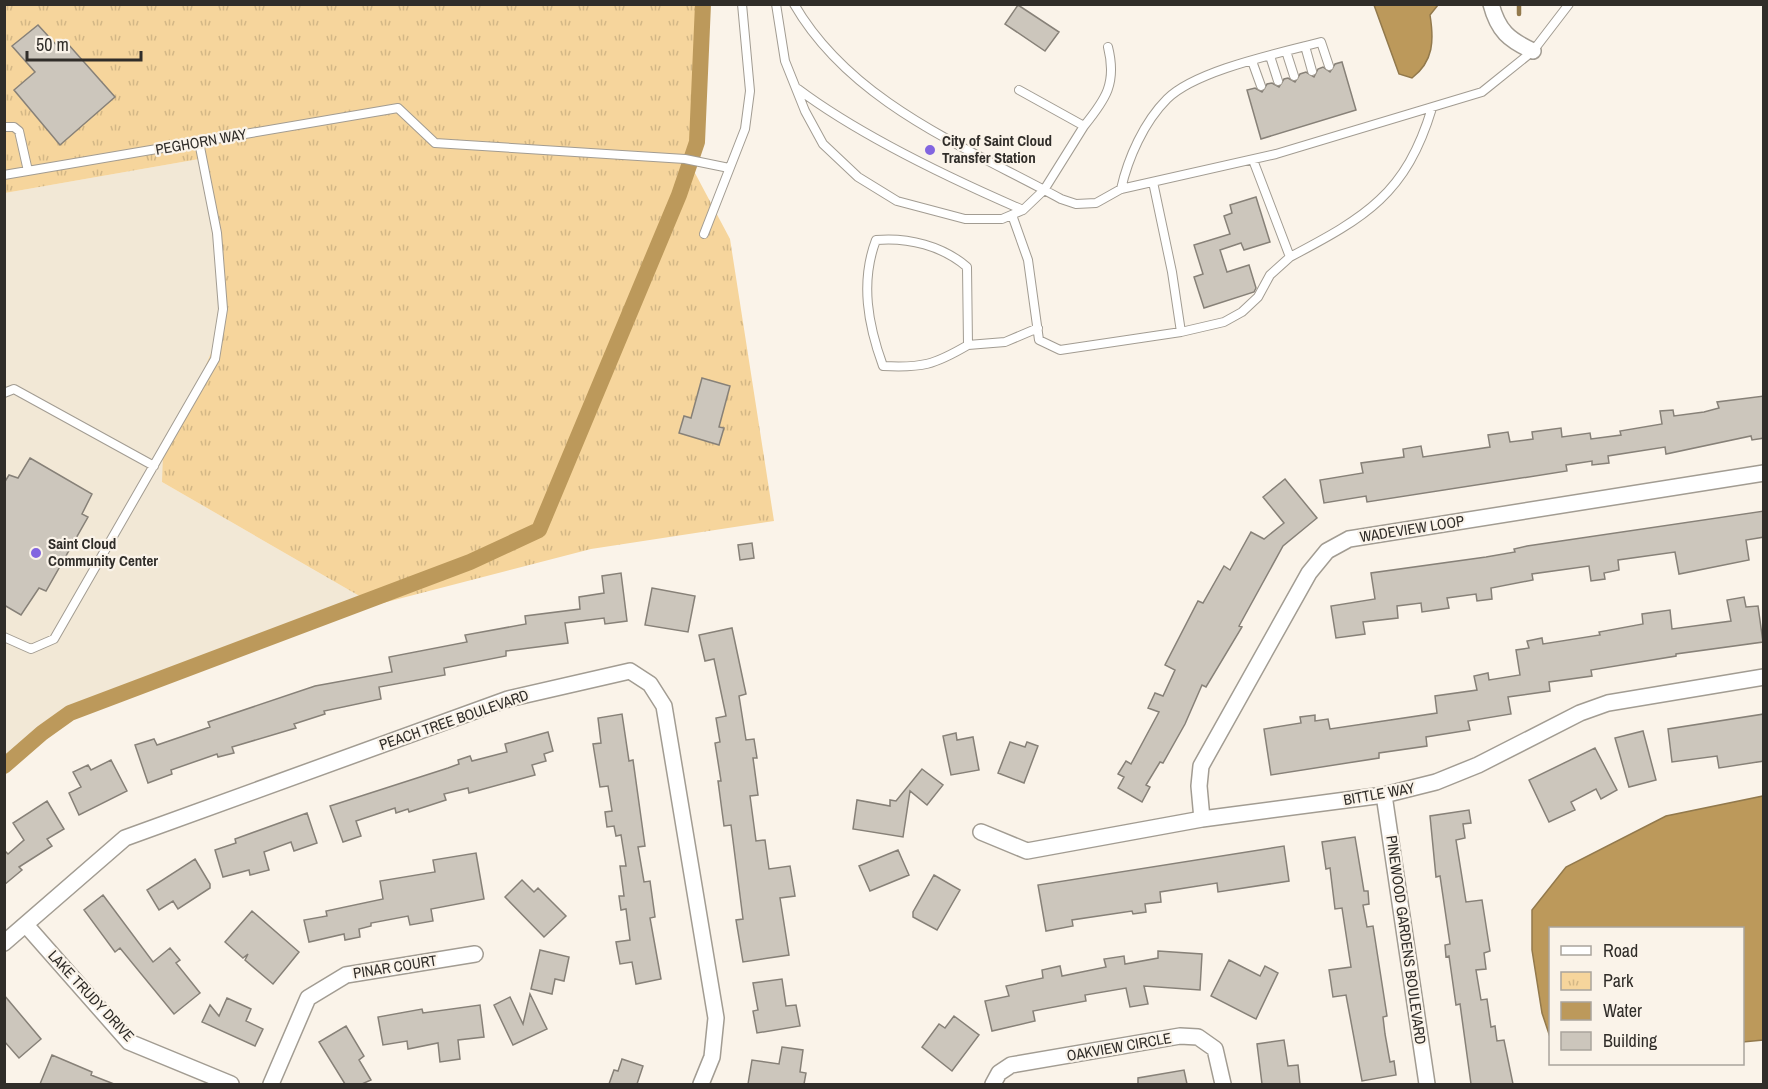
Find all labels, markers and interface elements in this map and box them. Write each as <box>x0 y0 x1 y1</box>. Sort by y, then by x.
scale bar <box>27 24 141 62</box>
text: 50 m <box>36 32 69 57</box>
street label: PEGHORN WAY <box>154 123 249 160</box>
place label: City of Saint Cloud Transfer Station <box>942 130 1052 168</box>
marker: City of Saint Cloud Transfer Station <box>923 143 937 157</box>
street label: WADEVIEW LOOP <box>1358 510 1466 547</box>
place label: Saint Cloud Community Center <box>48 533 158 571</box>
marker: Saint Cloud Community Center <box>29 546 43 560</box>
street label: PEACH TREE BOULEVARD <box>376 684 531 755</box>
street label: BITTLE WAY <box>1342 777 1417 810</box>
street label: PINEWOOD GARDENS BOULEVARD <box>1381 834 1432 1046</box>
legend <box>1549 927 1744 1065</box>
text: Road <box>1603 938 1638 963</box>
street label: LAKE TRUDY DRIVE <box>44 945 139 1046</box>
street label: PINAR COURT <box>352 949 439 983</box>
text: Park <box>1603 968 1634 993</box>
text: Water <box>1603 998 1642 1023</box>
street label: OAKVIEW CIRCLE <box>1065 1027 1173 1066</box>
text: Building <box>1603 1028 1658 1053</box>

